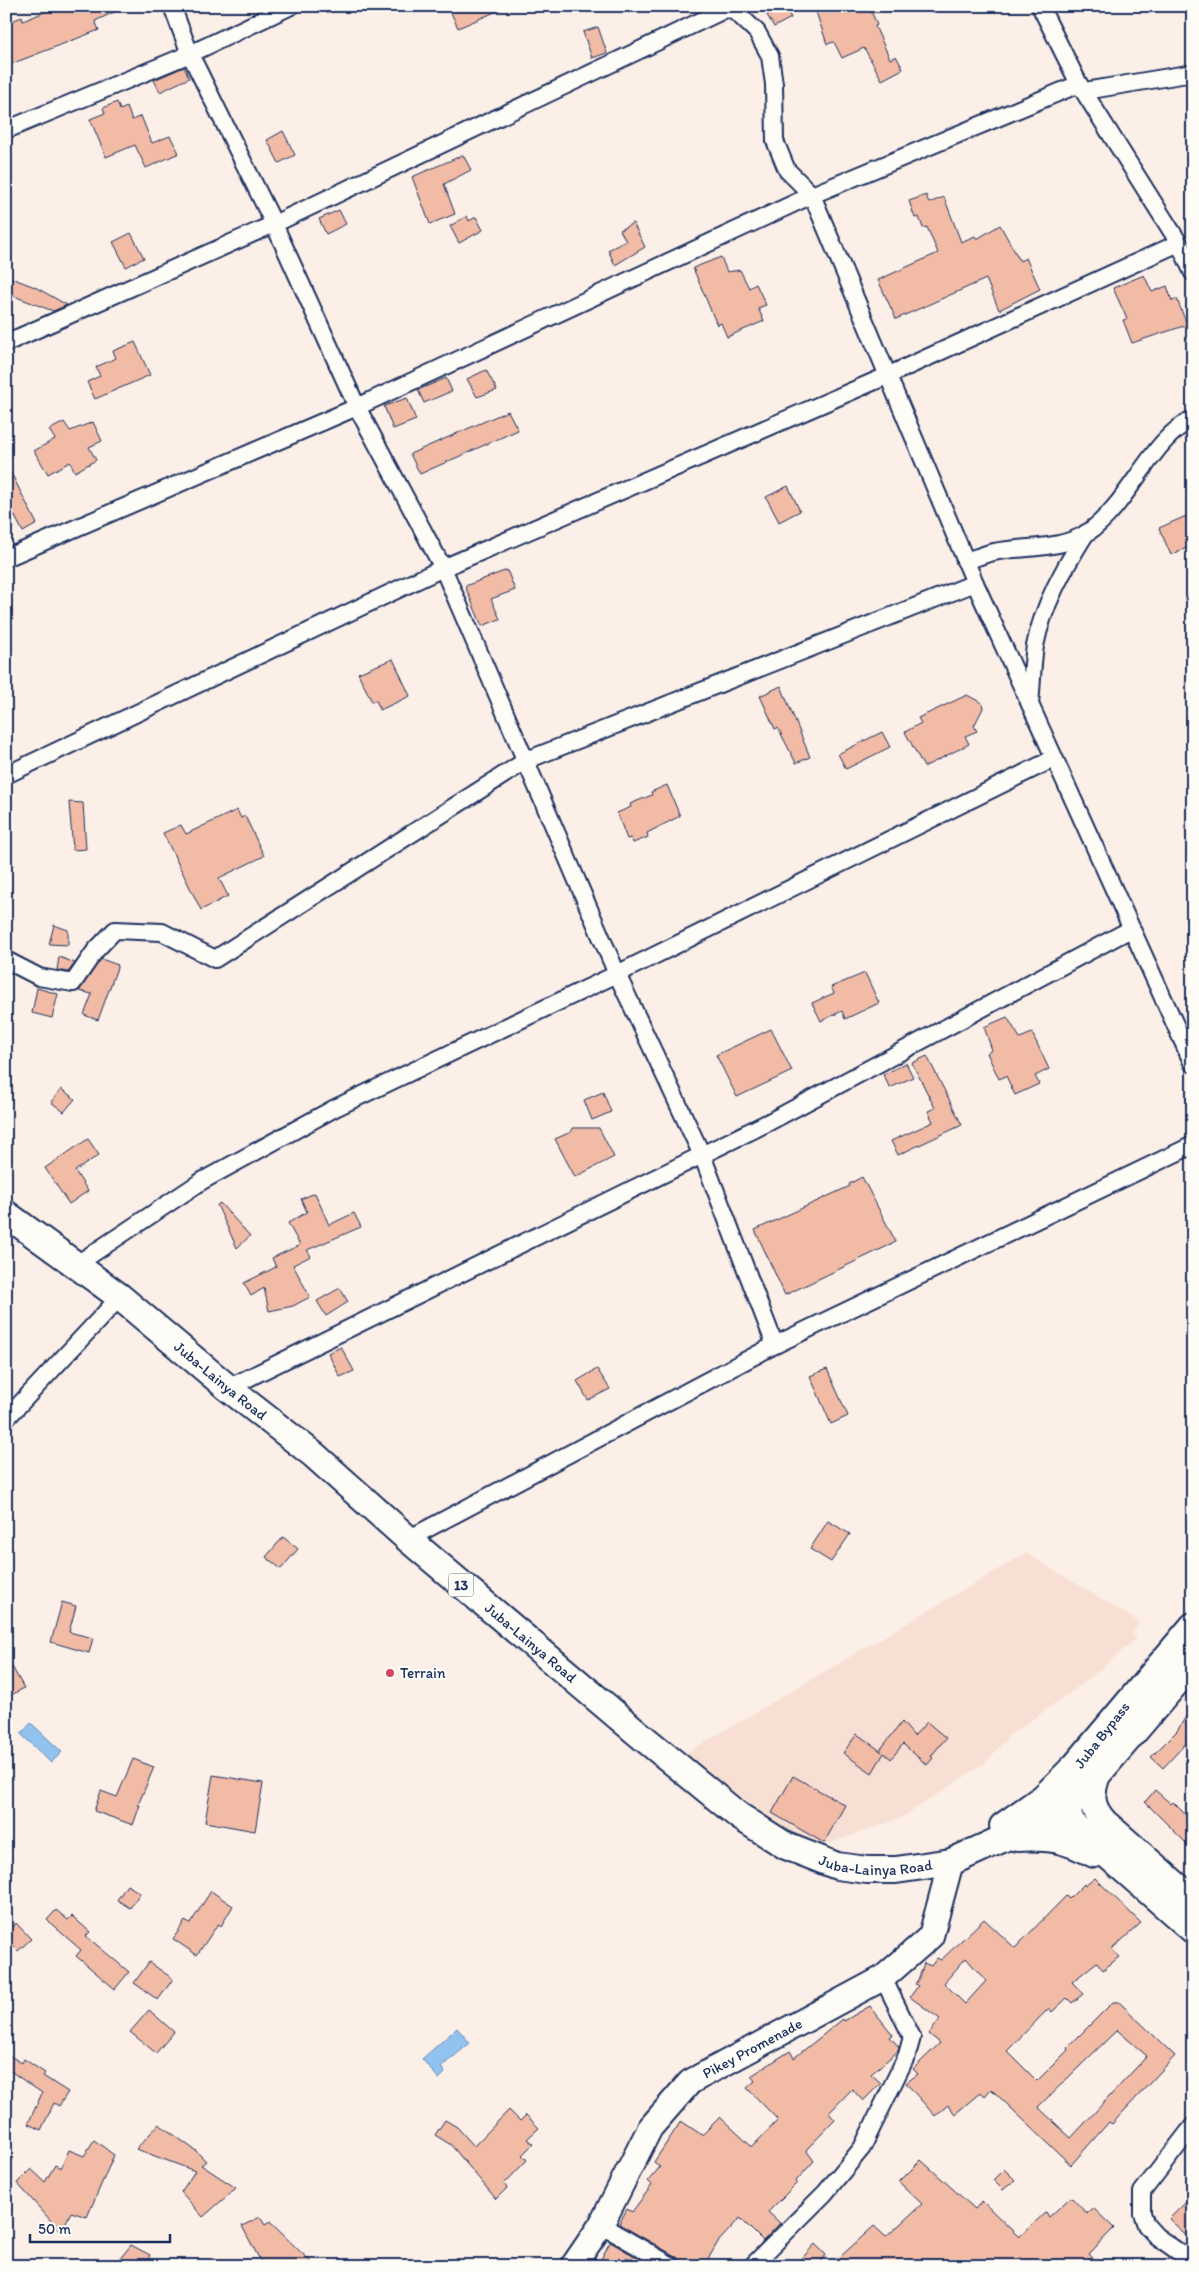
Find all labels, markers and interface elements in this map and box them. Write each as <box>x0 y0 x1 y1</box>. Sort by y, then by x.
street label: Juba-Lainya Road <box>171 1338 271 1424</box>
road number: 13 <box>448 1574 474 1596</box>
street label: Juba-Lainya Road <box>481 1599 581 1687</box>
place label: Terrain <box>400 1664 446 1682</box>
marker: Terrain <box>384 1667 396 1679</box>
street label: Juba Bypass <box>1070 1698 1134 1772</box>
street label: Juba-Lainya Road <box>816 1851 934 1879</box>
street label: Pikey Promenade <box>699 2014 805 2083</box>
scale bar <box>30 2212 170 2244</box>
text: 50 m <box>38 2220 71 2238</box>

